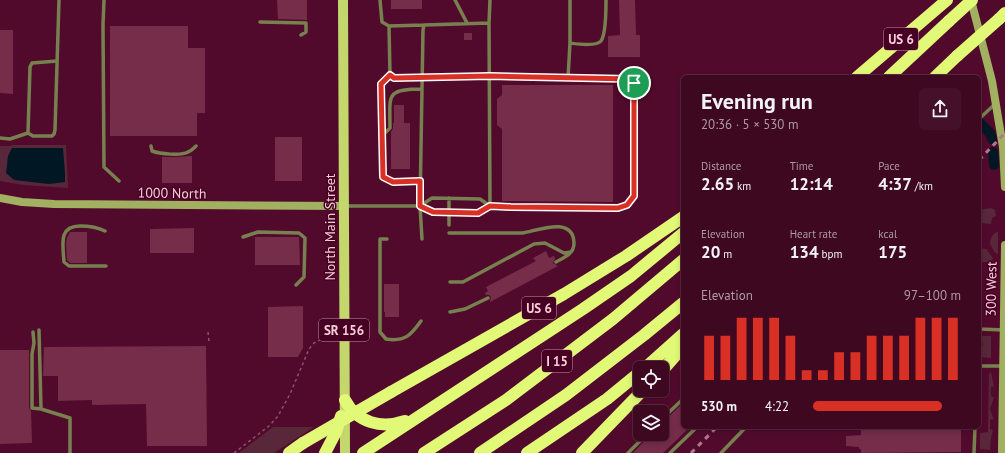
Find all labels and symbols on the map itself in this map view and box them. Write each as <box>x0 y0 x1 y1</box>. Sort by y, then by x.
road number: US 6 <box>884 28 918 50</box>
pin <box>617 66 651 100</box>
street label: North Main Street <box>321 173 339 281</box>
street label: 1000 North <box>137 183 207 203</box>
street label: 300 West <box>982 261 1000 317</box>
road number: US 6 <box>522 297 556 319</box>
road number: SR 156 <box>319 319 369 341</box>
road number: I 15 <box>542 350 572 372</box>

